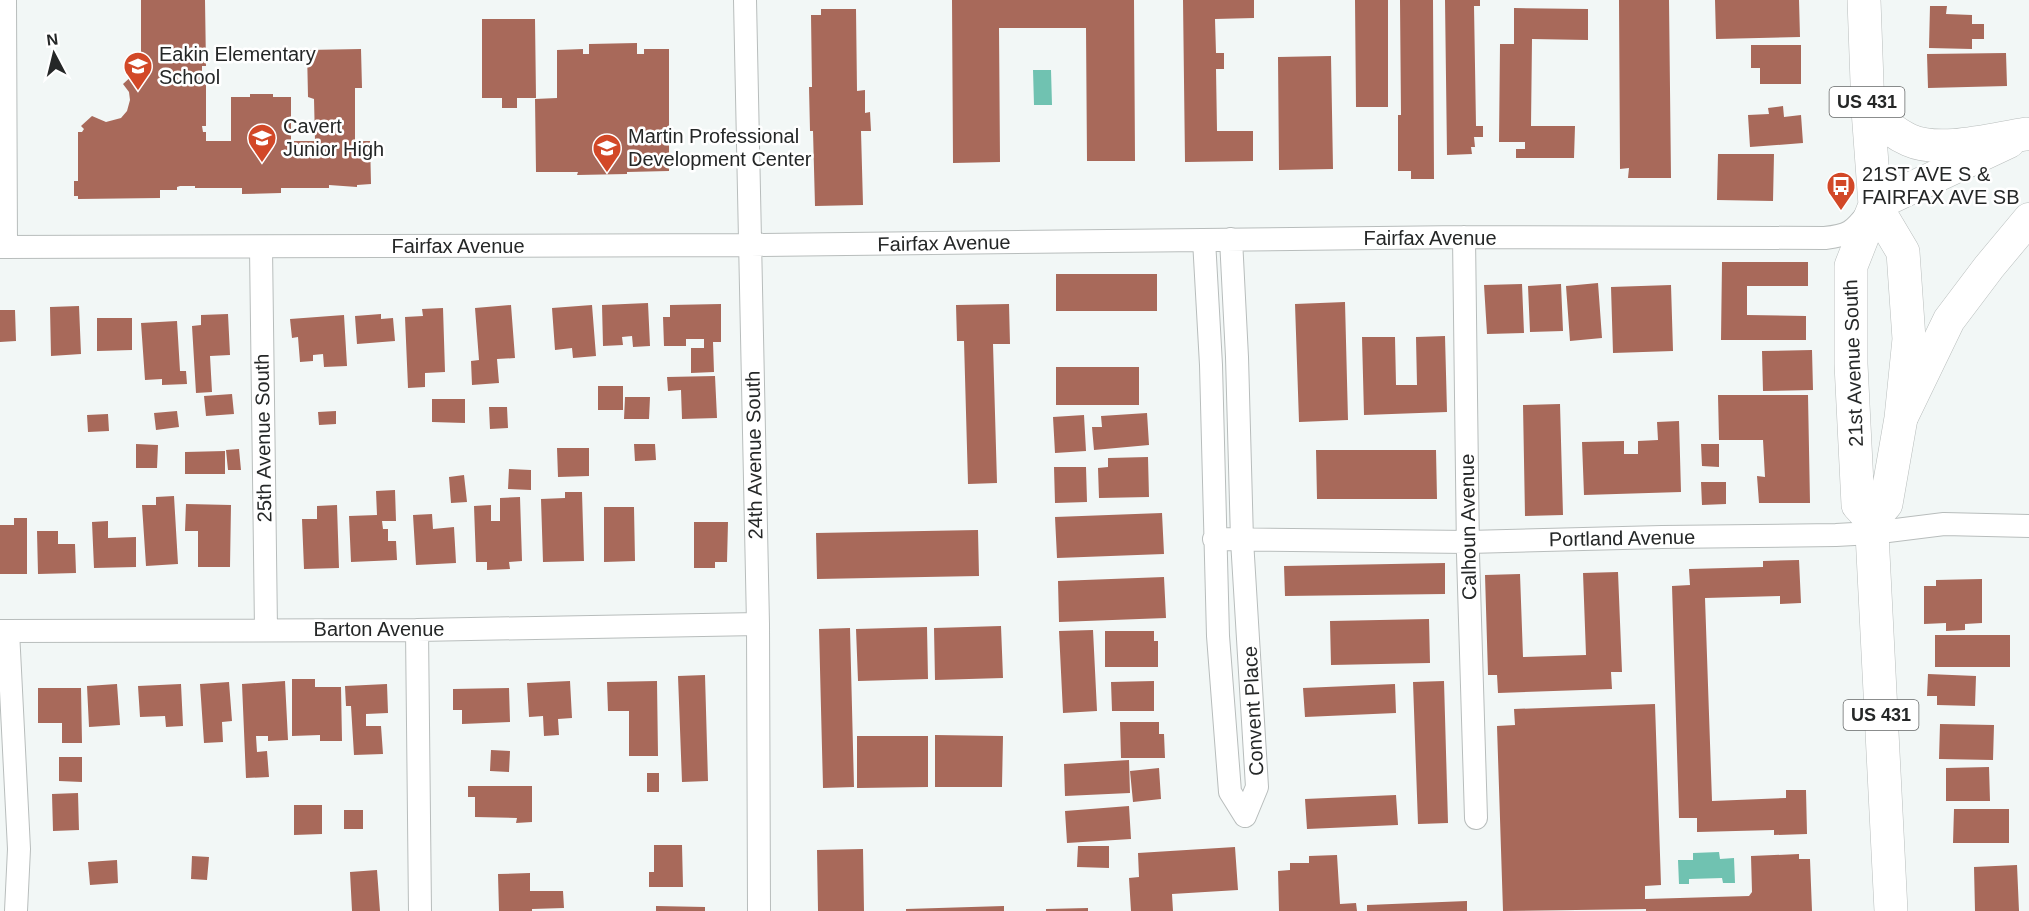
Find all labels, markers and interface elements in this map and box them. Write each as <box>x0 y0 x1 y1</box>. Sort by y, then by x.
north arrow <box>24 24 84 84</box>
text: N <box>45 30 59 49</box>
place label: Eakin Elementary School <box>159 43 316 88</box>
school or university icon: Eakin Elementary School <box>122 50 154 92</box>
road number: US 431 <box>1830 87 1904 117</box>
place label: Cavert Junior High <box>283 115 384 160</box>
school or university icon: Cavert Junior High <box>246 122 278 164</box>
place label: Martin Professional Development Center <box>628 125 812 170</box>
school or university icon: Martin Professional Development Center <box>591 132 623 174</box>
place label: 21ST AVE S & FAIRFAX AVE SB <box>1862 163 2019 208</box>
bus stop icon: 21ST AVE S & FAIRFAX AVE SB <box>1825 170 1857 212</box>
street label: Fairfax Avenue <box>1363 227 1497 249</box>
street label: Fairfax Avenue <box>877 231 1011 255</box>
street label: Fairfax Avenue <box>391 235 525 257</box>
street label: 21st Avenue South <box>1839 279 1867 447</box>
street label: 25th Avenue South <box>251 353 275 523</box>
street label: 24th Avenue South <box>742 370 766 540</box>
street label: Calhoun Avenue <box>1456 454 1480 600</box>
street label: Portland Avenue <box>1549 526 1695 550</box>
street label: Barton Avenue <box>314 618 444 640</box>
street label: Convent Place <box>1239 645 1267 777</box>
road number: US 431 <box>1844 700 1918 730</box>

